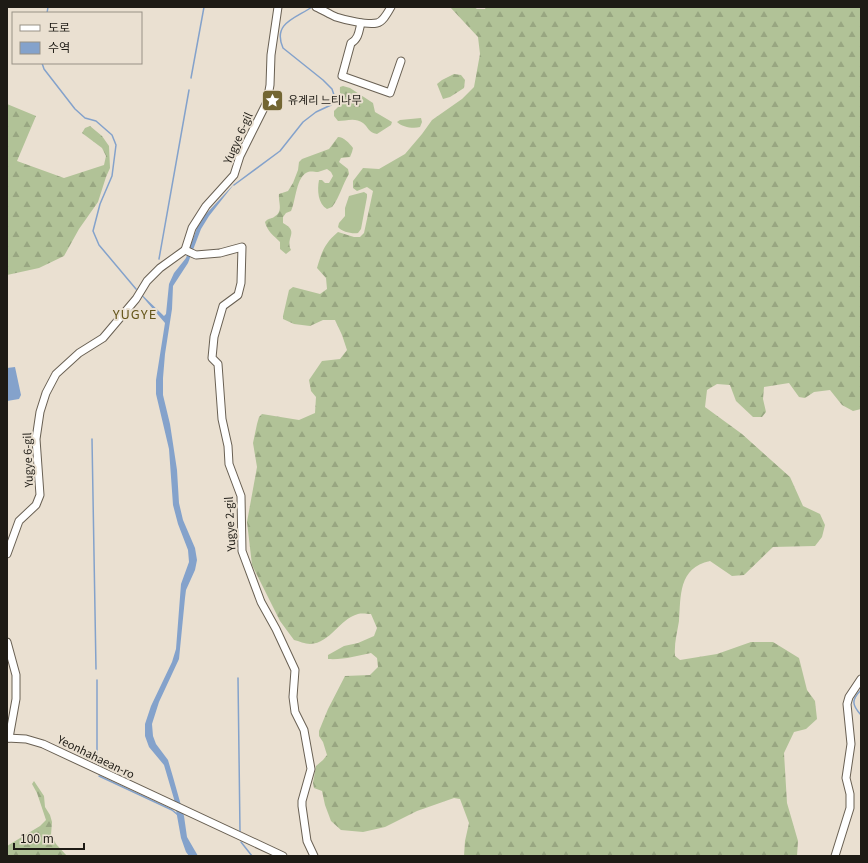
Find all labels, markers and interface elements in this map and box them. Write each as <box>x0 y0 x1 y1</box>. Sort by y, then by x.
legend <box>12 12 142 64</box>
text: 도로 <box>48 18 70 35</box>
text: 수역 <box>48 38 70 55</box>
place icon: 유계리 느티나무 <box>260 87 286 113</box>
place label: 유계리 느티나무 <box>288 91 361 107</box>
street label: Yugye 6-gil <box>218 109 256 167</box>
district label: YUGYE <box>112 304 157 323</box>
street label: Yugye 6-gil <box>18 432 36 489</box>
street label: Yugye 2-gil <box>220 496 238 553</box>
street label: Yeonhahaean-ro <box>54 730 138 782</box>
scale bar <box>14 825 84 851</box>
text: 100 m <box>20 829 54 846</box>

